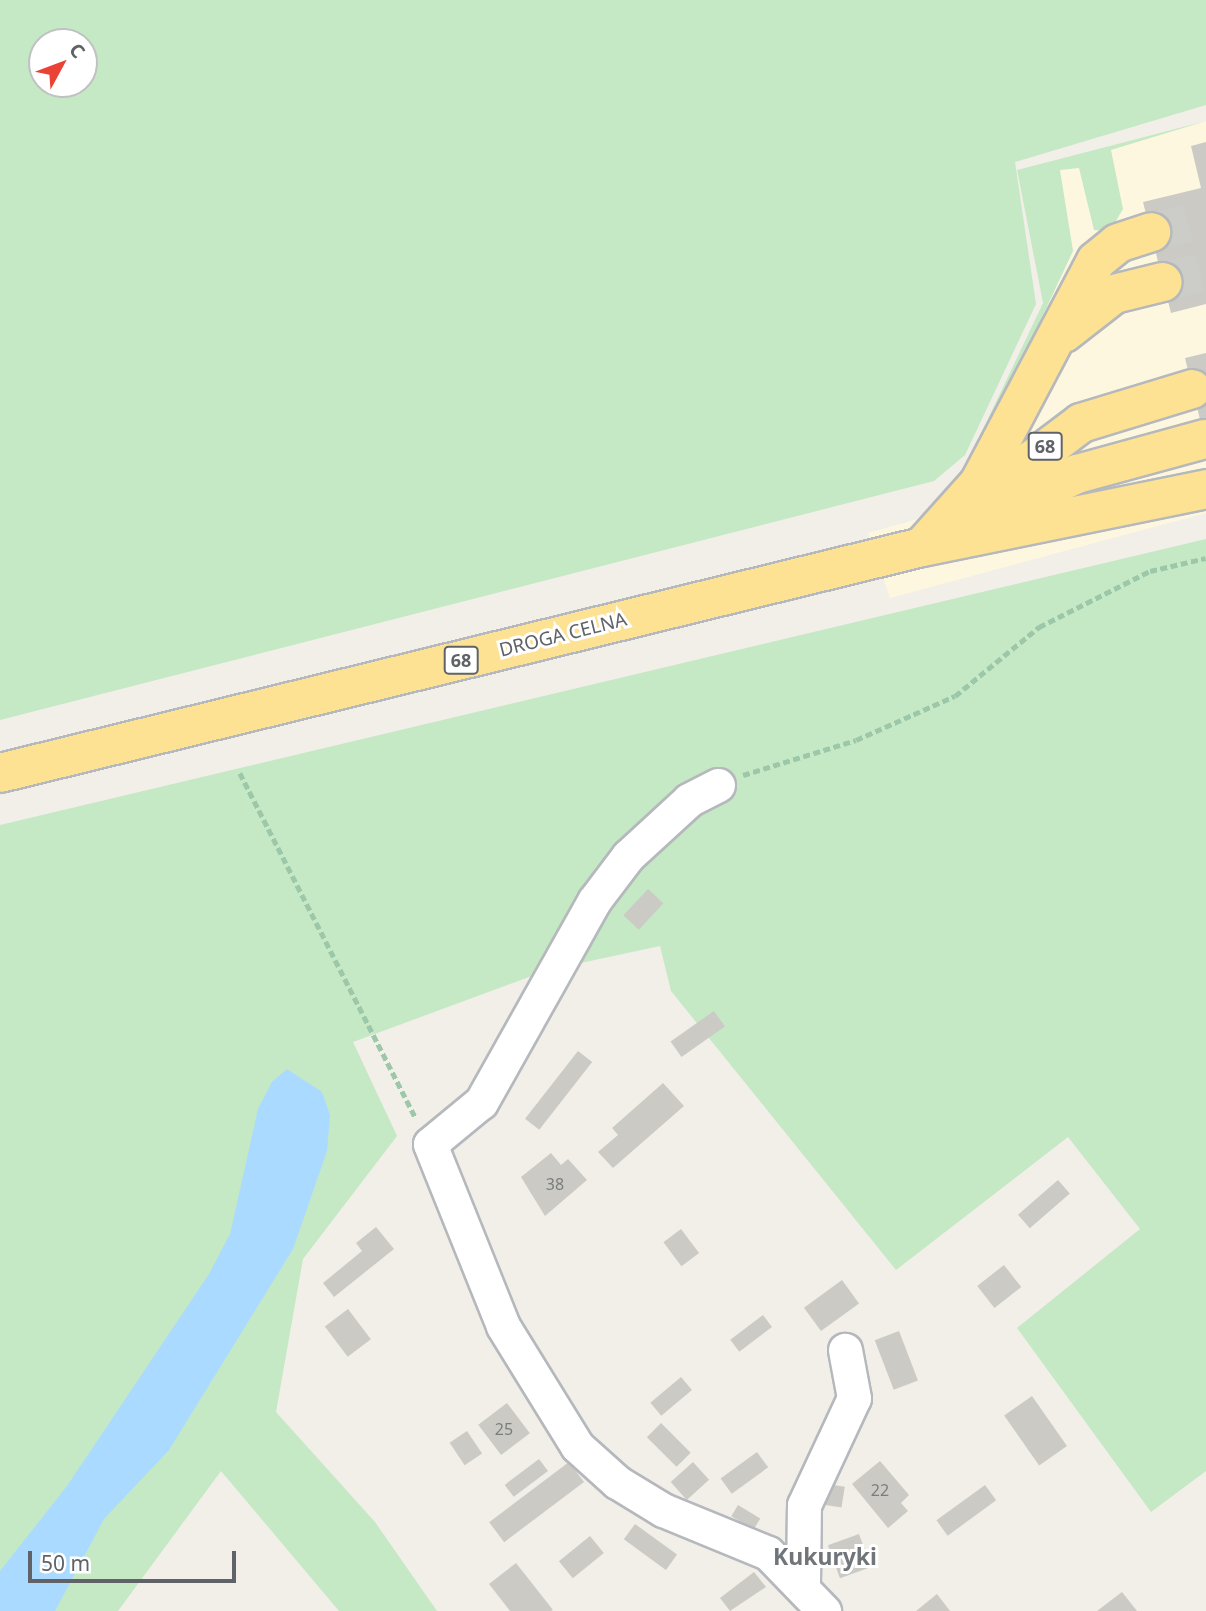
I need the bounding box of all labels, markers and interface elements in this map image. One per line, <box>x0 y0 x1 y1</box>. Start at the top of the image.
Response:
north arrow <box>28 28 98 98</box>
text: С <box>63 37 91 64</box>
road number: 68 <box>1028 432 1062 461</box>
street label: DROGA CELNA <box>497 608 629 662</box>
road number: 68 <box>444 646 478 674</box>
house number: 38 <box>546 1174 564 1194</box>
house number: 25 <box>495 1419 513 1439</box>
house number: 22 <box>871 1480 889 1500</box>
scale bar <box>32 1538 240 1582</box>
district label: Kukuryki <box>773 1542 877 1570</box>
text: 50 m <box>41 1549 90 1577</box>

